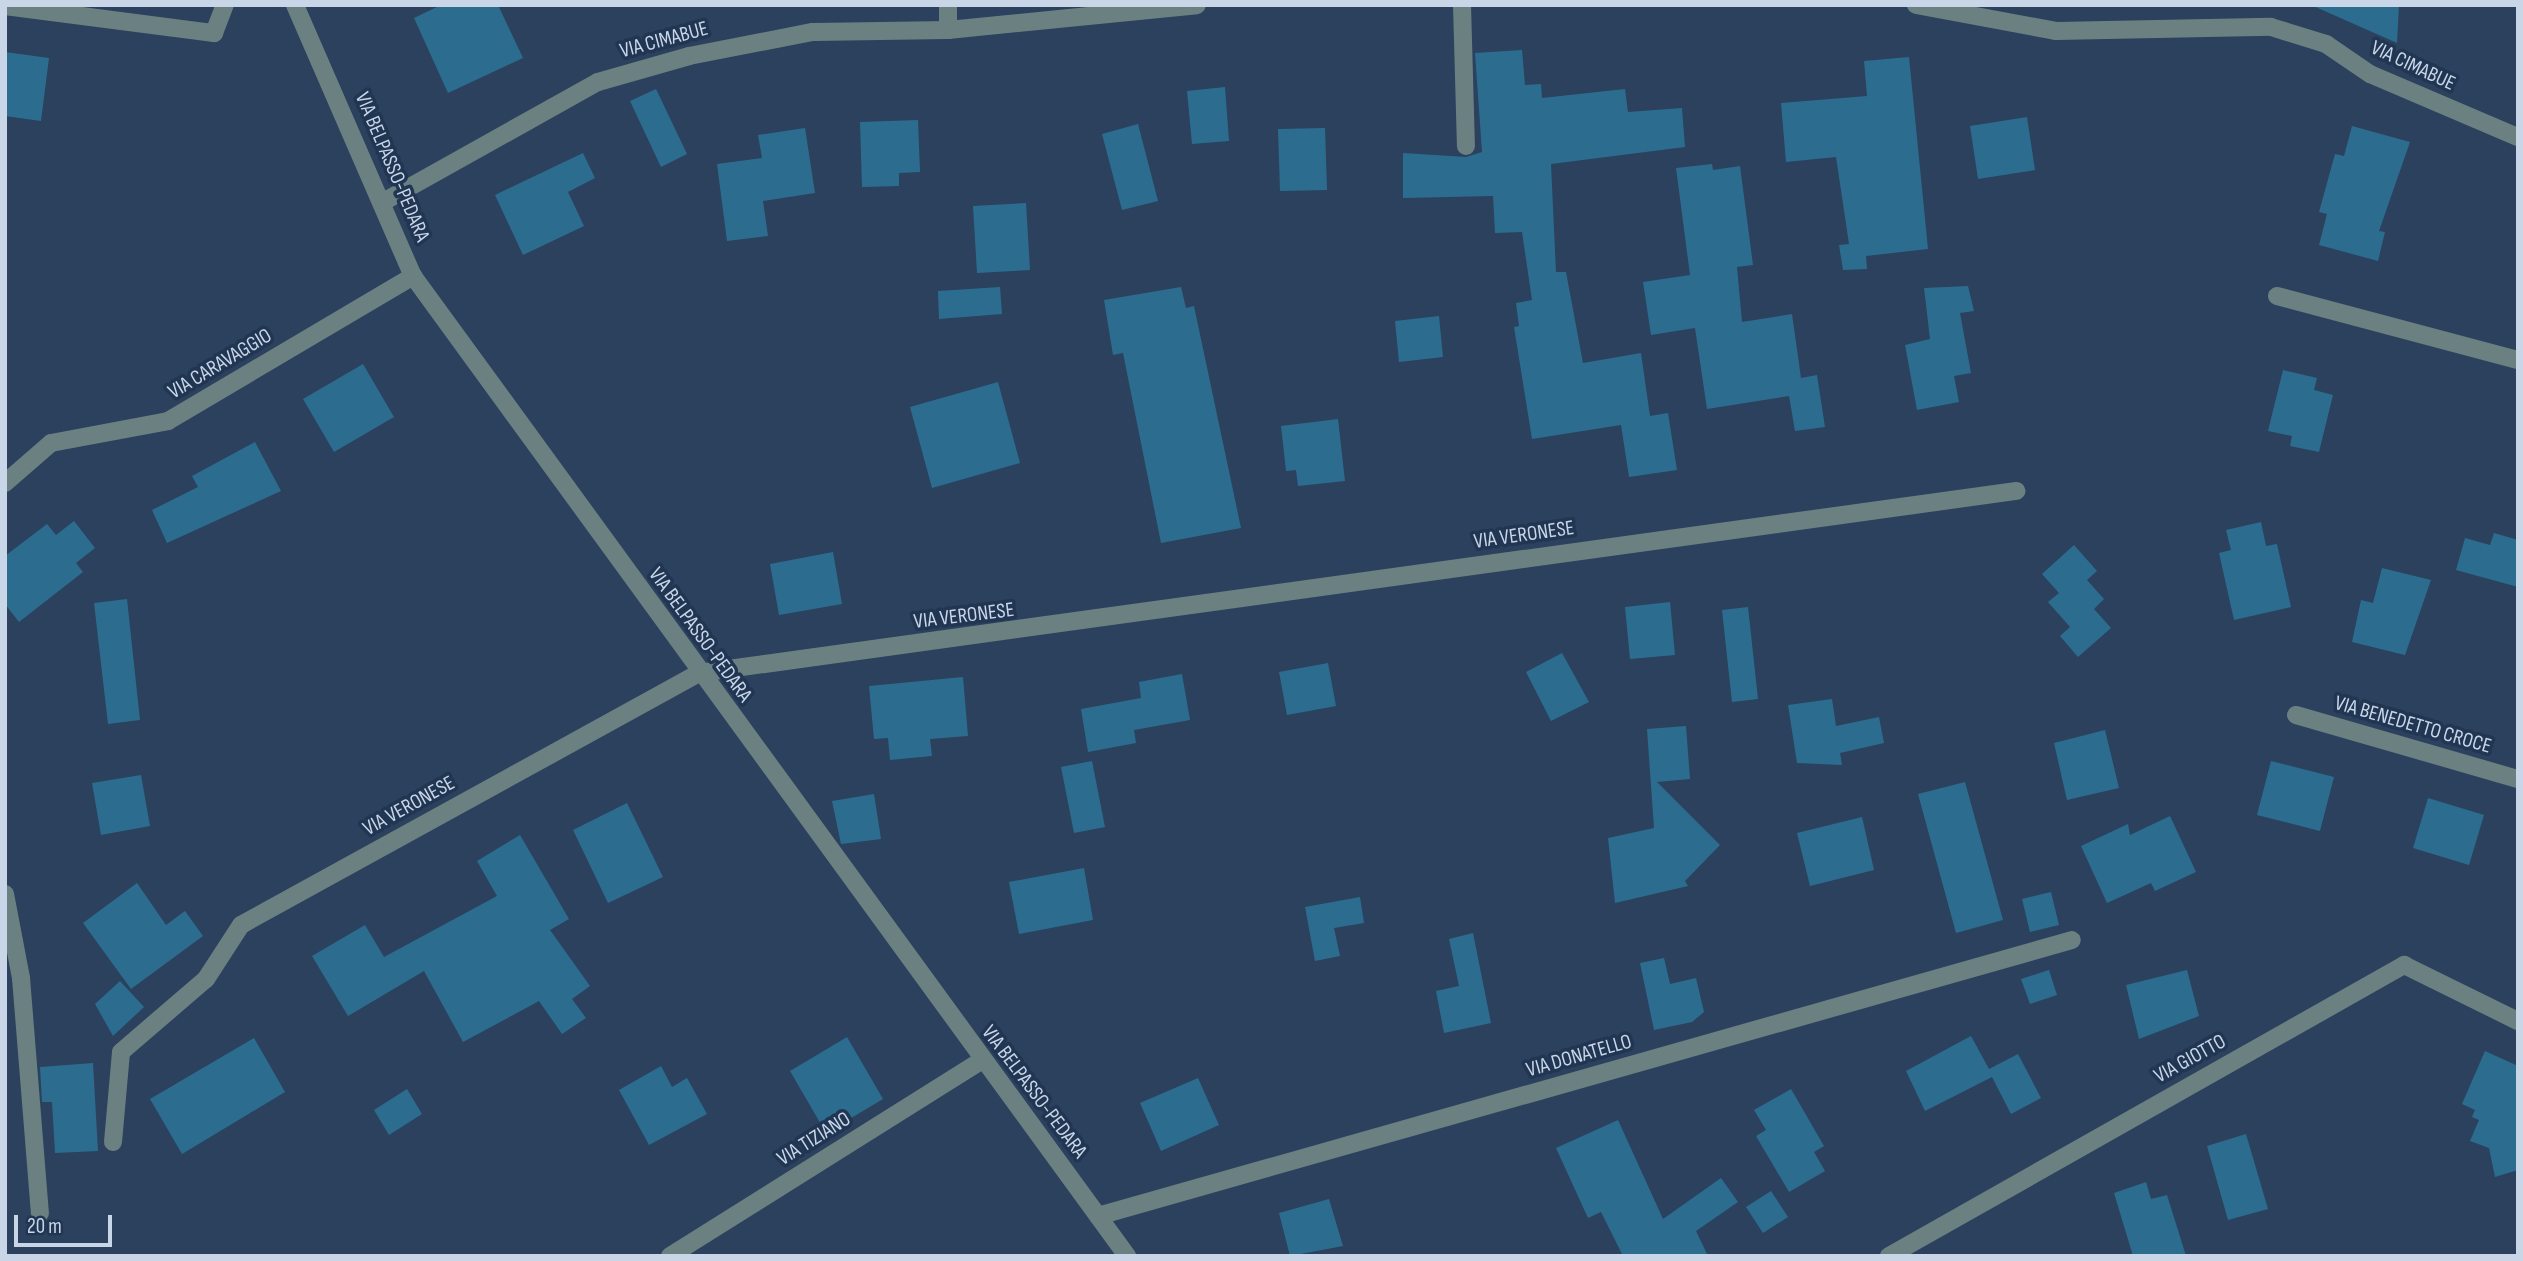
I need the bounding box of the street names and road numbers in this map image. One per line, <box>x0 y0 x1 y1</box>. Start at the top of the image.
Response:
street label: VIA CIMABUE <box>617 16 711 64</box>
street label: VIA CIMABUE <box>2367 36 2459 96</box>
street label: VIA BELPASSO-PEDARA <box>349 88 435 246</box>
street label: VIA CARAVAGGIO <box>164 323 276 405</box>
street label: VIA VERONESE <box>1472 515 1576 555</box>
street label: VIA BELPASSO-PEDARA <box>643 563 757 707</box>
street label: VIA VERONESE <box>912 597 1016 635</box>
street label: VIA BENEDETTO CROCE <box>2332 691 2494 759</box>
street label: VIA VERONESE <box>359 770 459 842</box>
street label: VIA BELPASSO-PEDARA <box>976 1021 1092 1163</box>
street label: VIA DONATELLO <box>1523 1029 1635 1083</box>
street label: VIA GIOTTO <box>2150 1029 2230 1089</box>
street label: VIA TIZIANO <box>773 1107 855 1171</box>

